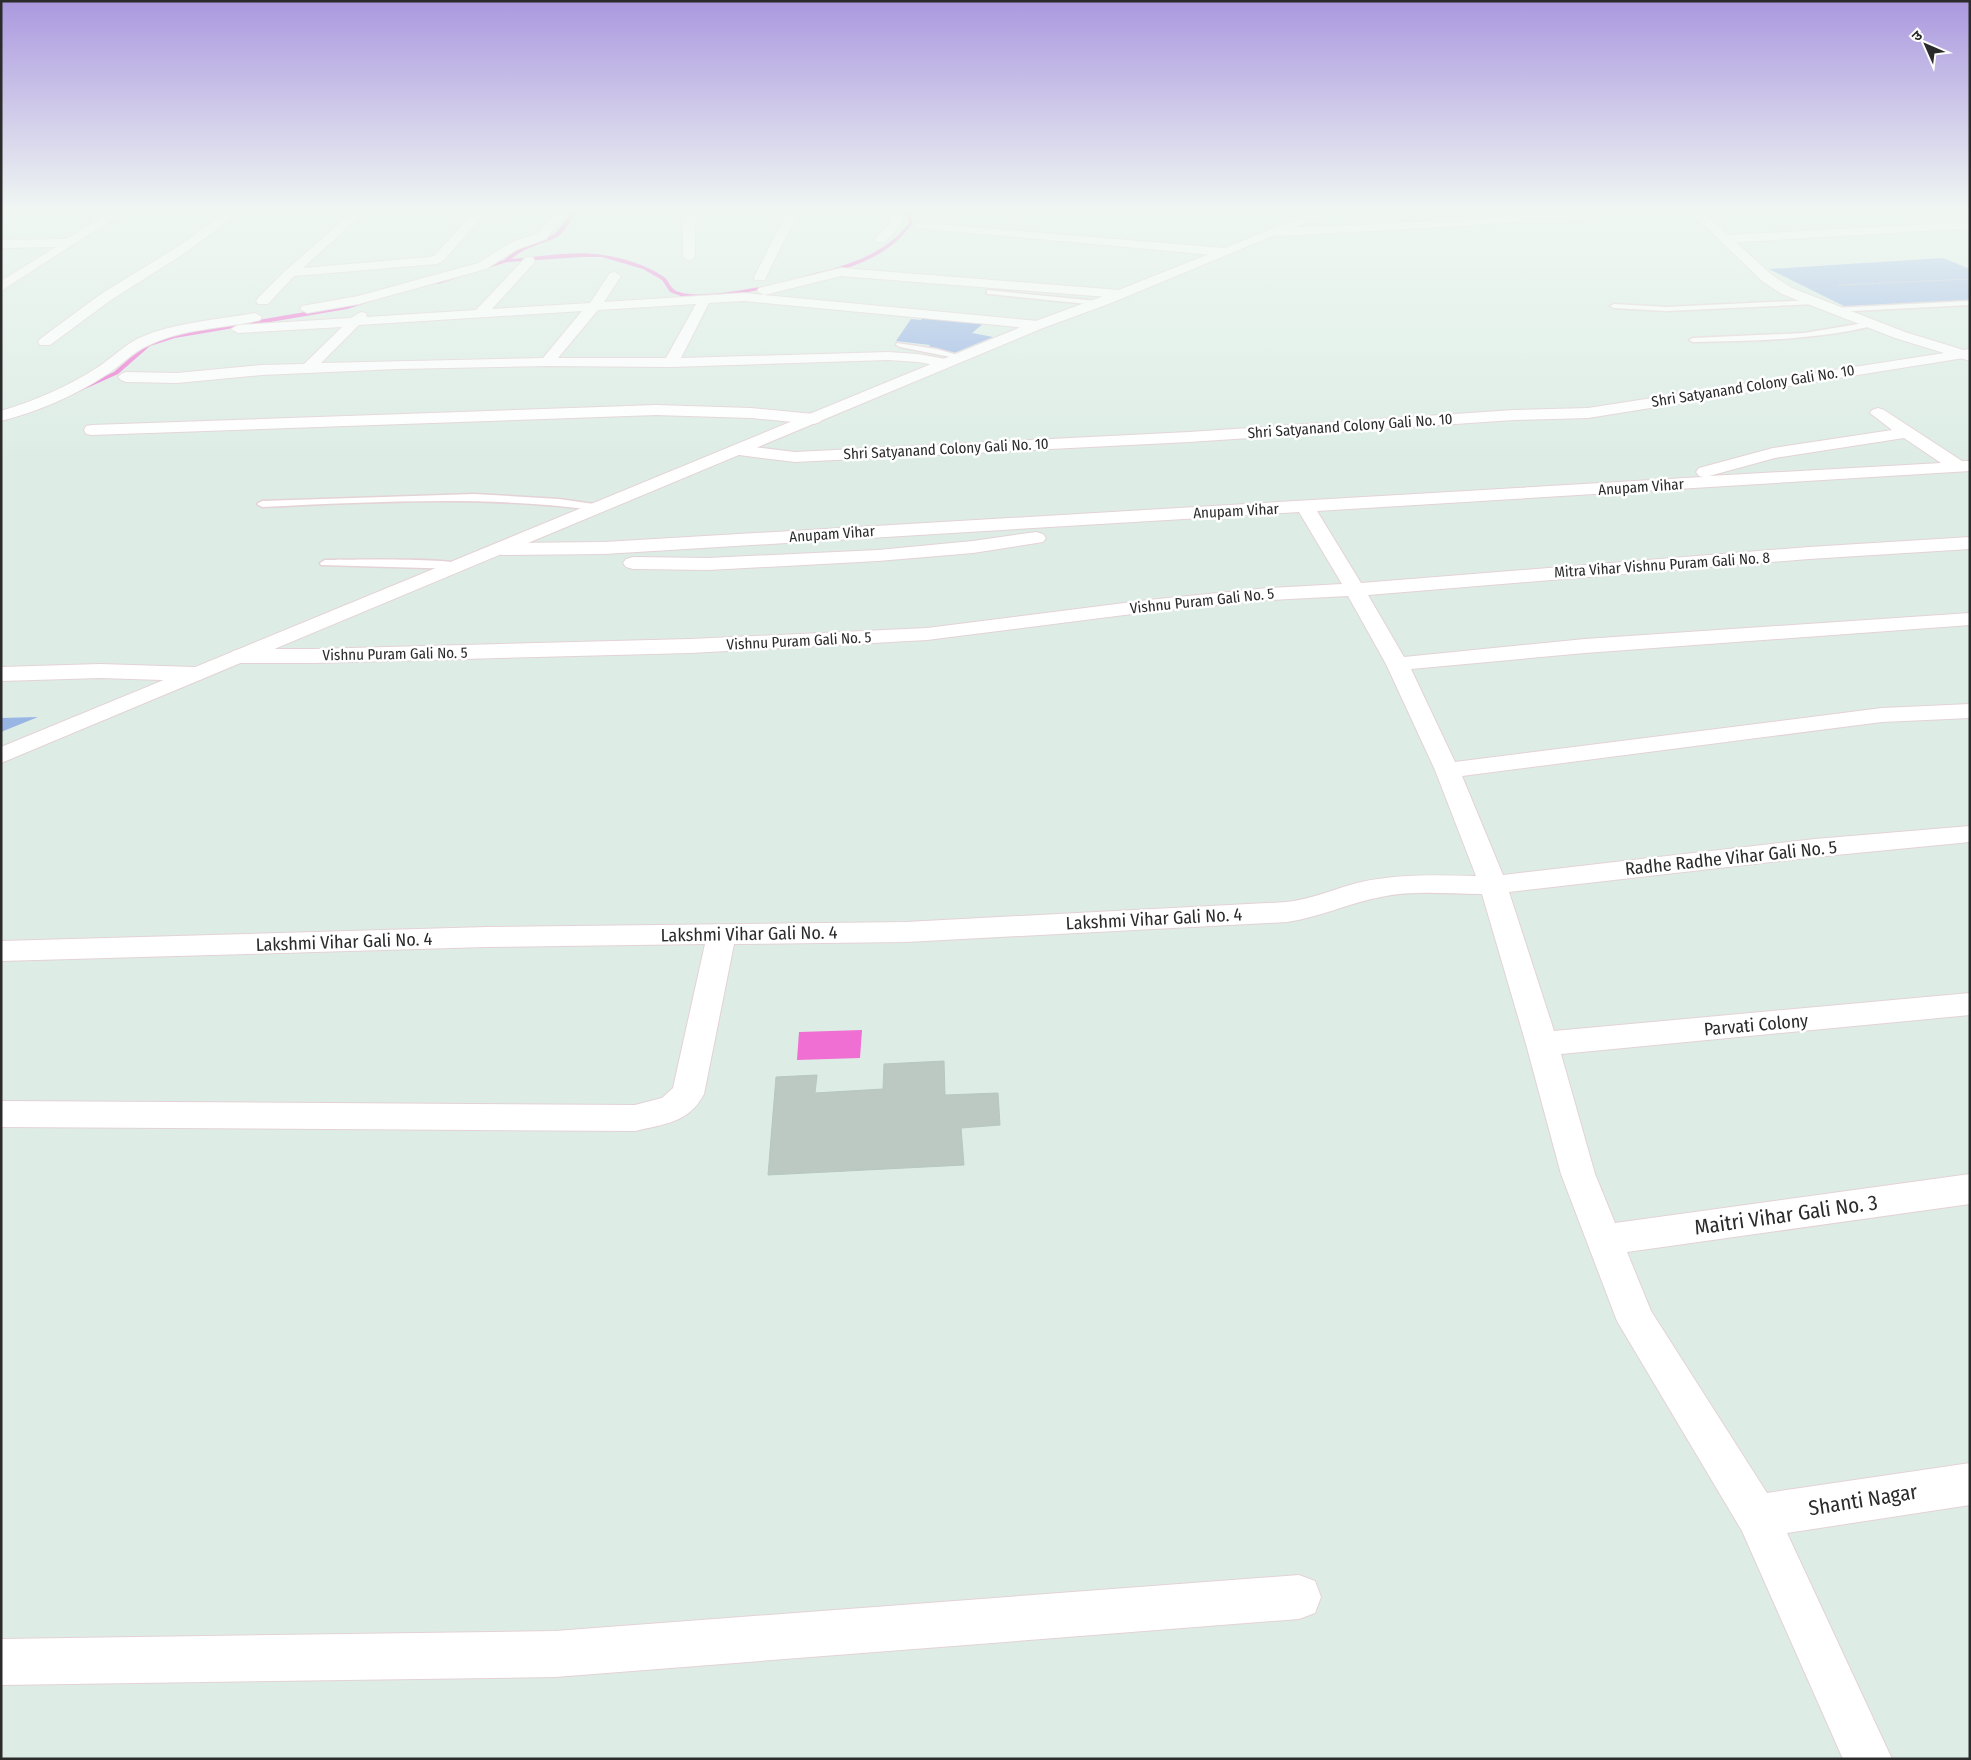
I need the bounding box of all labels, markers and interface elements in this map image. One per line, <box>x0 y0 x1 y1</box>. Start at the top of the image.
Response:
north arrow <box>1901 20 1951 70</box>
text: उ <box>1908 27 1927 45</box>
street label: Shri Satyanand Colony Gali No. 10 <box>1650 361 1856 411</box>
street label: Shri Satyanand Colony Gali No. 10 <box>1247 410 1453 442</box>
street label: Shri Satyanand Colony Gali No. 10 <box>843 435 1049 463</box>
street label: Anupam Vihar <box>1598 475 1685 499</box>
street label: Anupam Vihar <box>1193 500 1280 522</box>
street label: Anupam Vihar <box>789 522 876 546</box>
street label: Mitra Vihar Vishnu Puram Gali No. 8 <box>1554 548 1770 582</box>
street label: Vishnu Puram Gali No. 5 <box>1129 584 1275 618</box>
street label: Vishnu Puram Gali No. 5 <box>726 628 872 654</box>
street label: Vishnu Puram Gali No. 5 <box>322 644 468 664</box>
street label: Radhe Radhe Vihar Gali No. 5 <box>1624 836 1838 880</box>
street label: Lakshmi Vihar Gali No. 4 <box>1065 903 1243 935</box>
street label: Lakshmi Vihar Gali No. 4 <box>660 921 838 947</box>
street label: Lakshmi Vihar Gali No. 4 <box>255 928 433 956</box>
street label: Parvati Colony <box>1703 1009 1809 1041</box>
street label: Maitri Vihar Gali No. 3 <box>1693 1189 1879 1241</box>
street label: Shanti Nagar <box>1807 1478 1920 1521</box>

